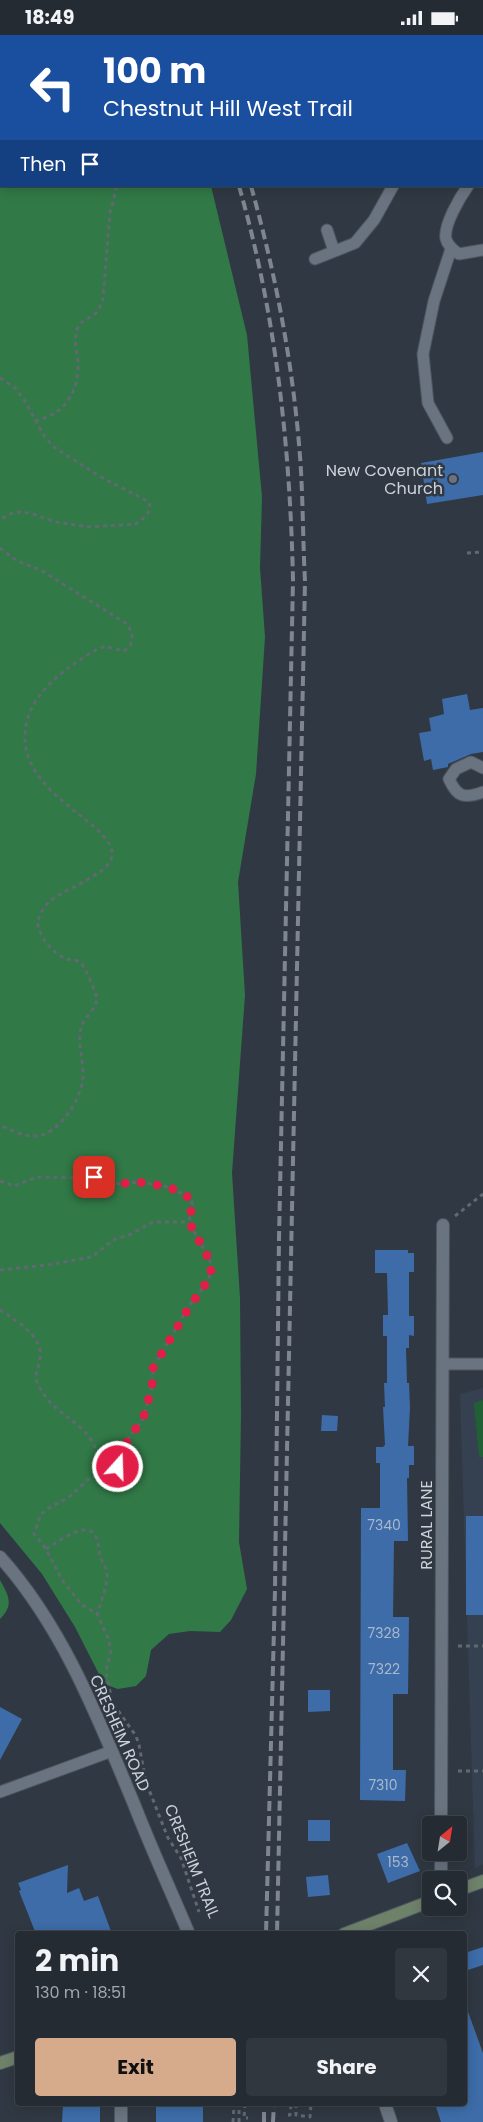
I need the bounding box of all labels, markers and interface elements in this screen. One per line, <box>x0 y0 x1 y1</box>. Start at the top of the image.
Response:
text: 18:49 <box>25 4 74 31</box>
text: 100 m <box>103 46 206 95</box>
icon: left <box>20 55 85 120</box>
text: Chestnut Hill West Trail <box>103 93 353 124</box>
icon: arrive <box>76 150 104 178</box>
text: Then <box>20 151 66 178</box>
place label: New Covenant Church <box>326 459 443 500</box>
marker: New Covenant Church <box>447 473 459 485</box>
pin <box>73 1156 115 1198</box>
icon: arrive <box>80 1163 108 1191</box>
position arrow <box>91 1440 143 1492</box>
street label: RURAL LANE <box>415 1480 438 1570</box>
house number: 7340 <box>367 1515 401 1535</box>
house number: 7328 <box>368 1623 401 1643</box>
house number: 7322 <box>368 1659 400 1679</box>
street label: CRESHEIM ROAD <box>84 1671 156 1795</box>
house number: 7310 <box>368 1775 398 1795</box>
street label: CRESHEIM TRAIL <box>159 1801 225 1921</box>
north arrow <box>422 1816 468 1861</box>
map controls <box>422 1816 467 1916</box>
house number: 153 <box>387 1852 409 1872</box>
button: search <box>422 1871 467 1916</box>
text: 2 min <box>35 1939 119 1982</box>
button: close <box>395 1948 447 2000</box>
text: 130 m · 18:51 <box>35 1981 126 2004</box>
button: Exit <box>35 2038 236 2096</box>
button: Share <box>246 2038 447 2096</box>

